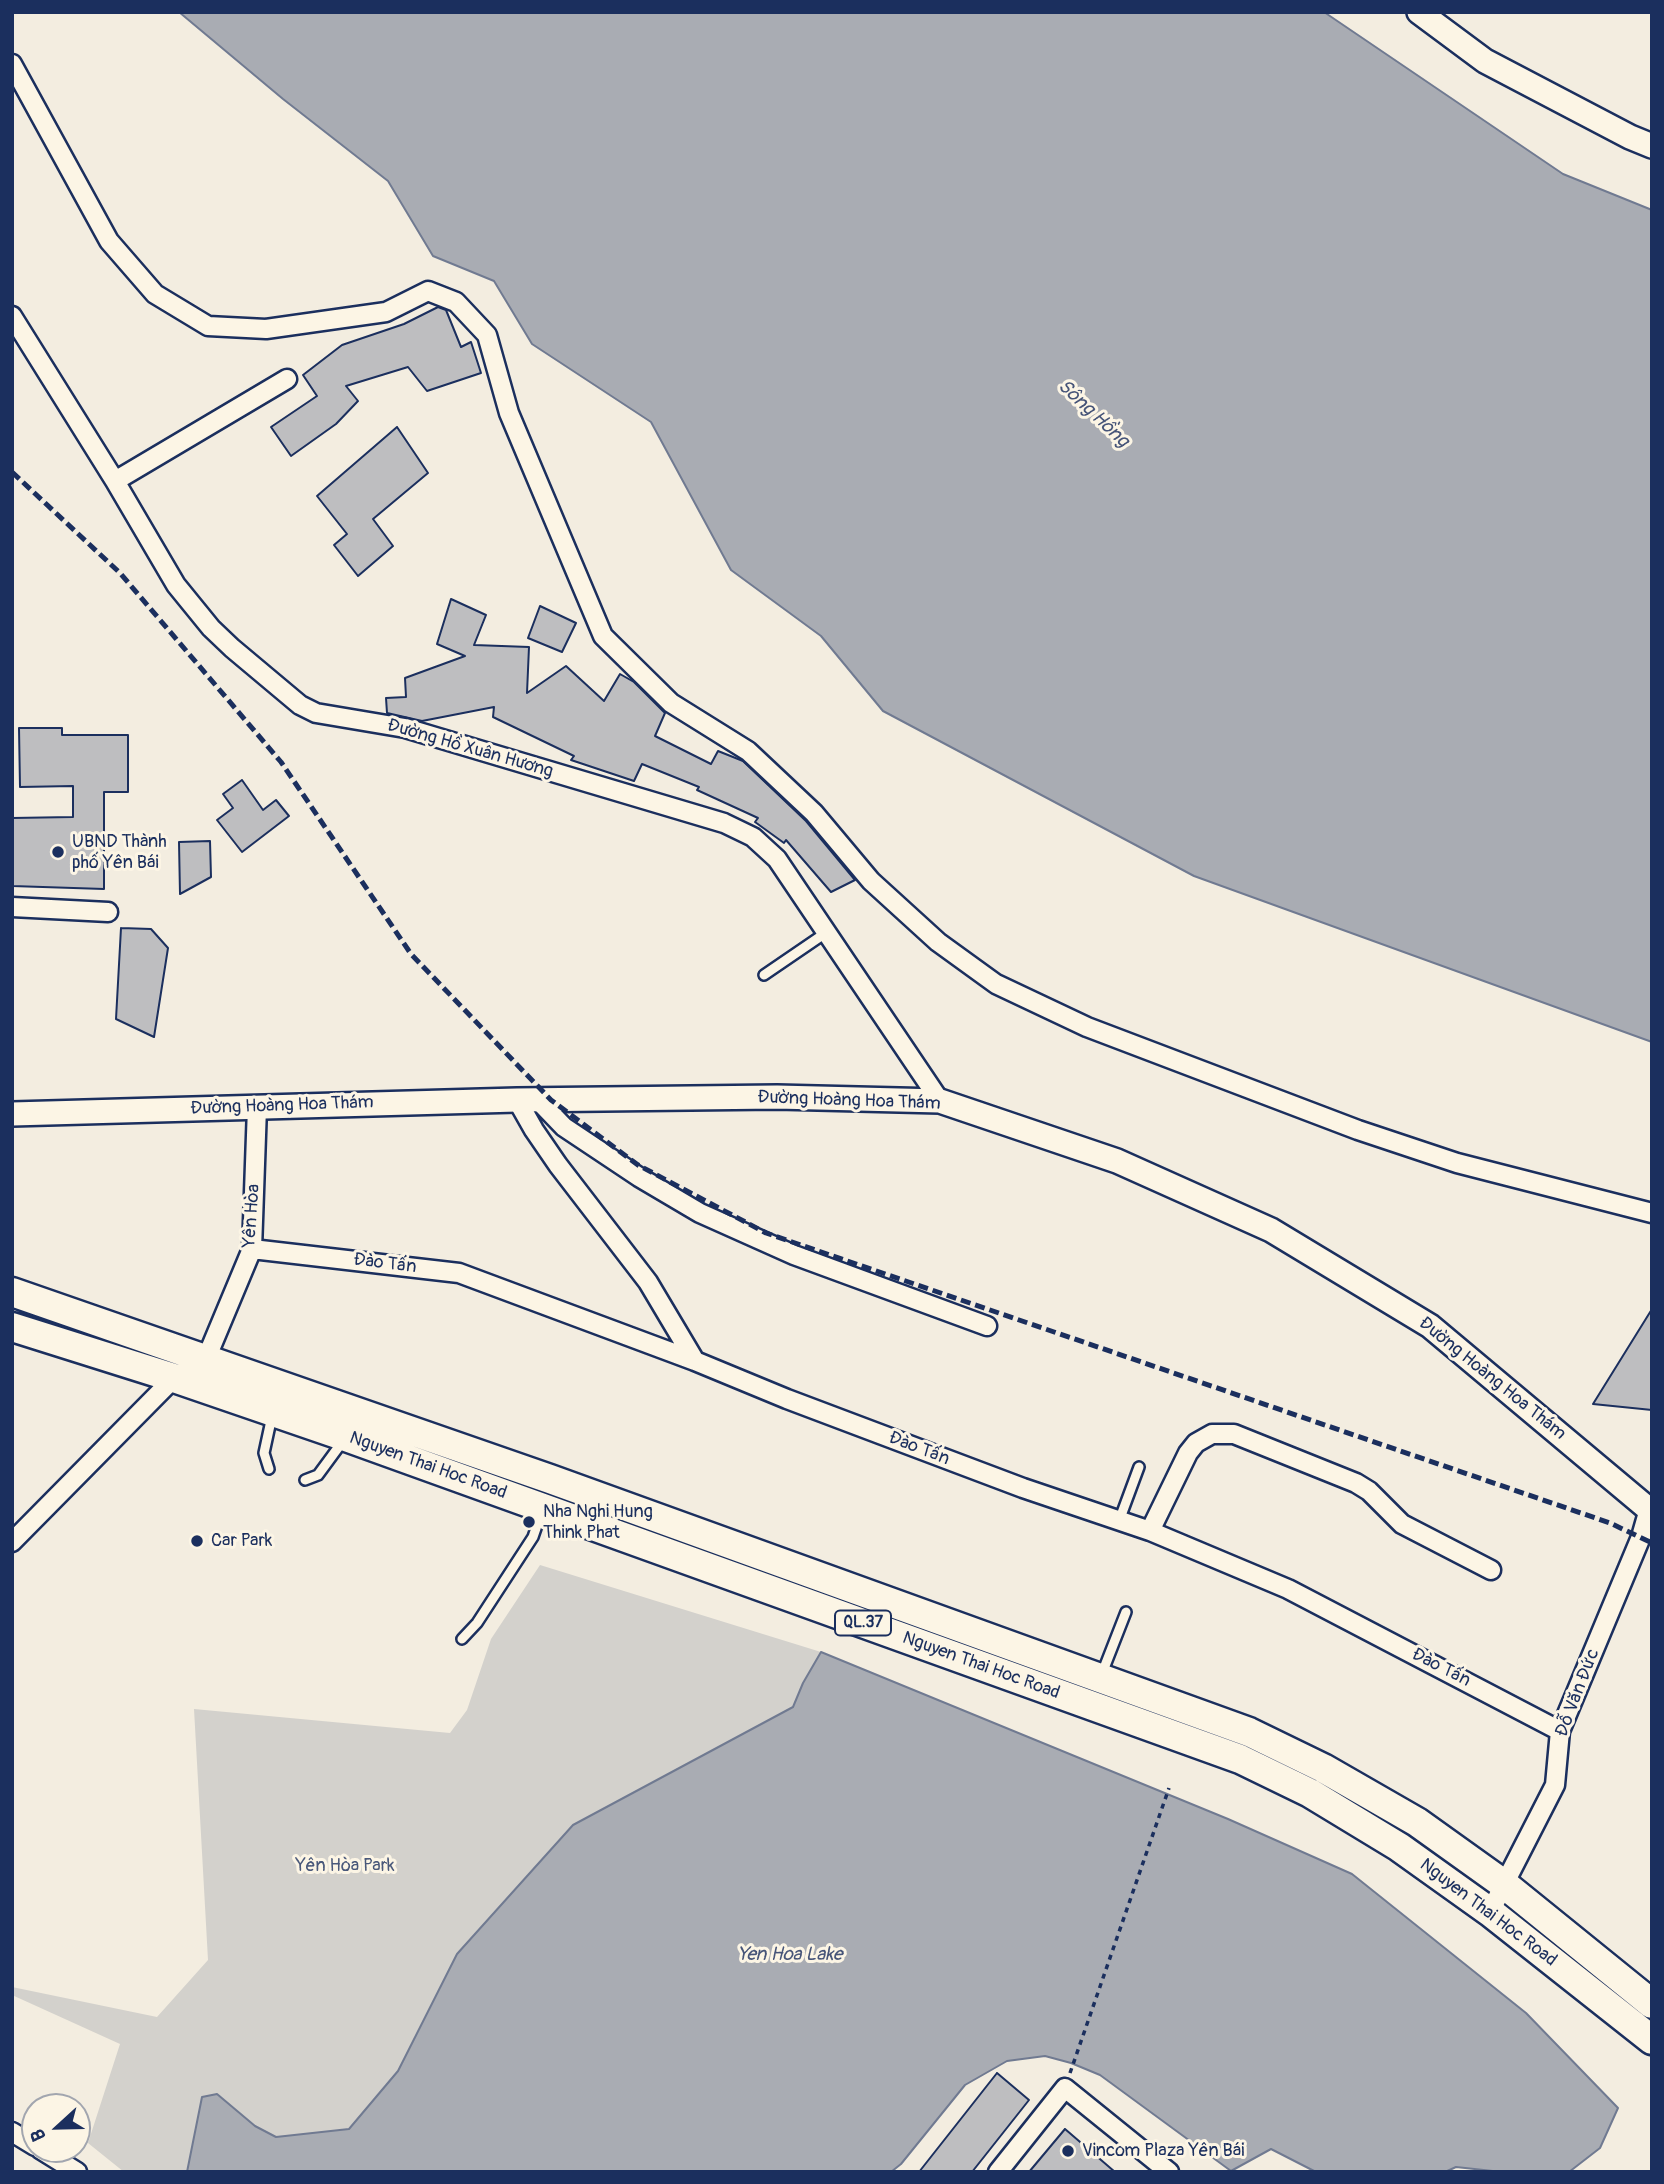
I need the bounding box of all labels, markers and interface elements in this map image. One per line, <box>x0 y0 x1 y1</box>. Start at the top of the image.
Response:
water label: Sông Hồng <box>1053 375 1133 453</box>
street label: Đường Hồ Xuân Hương <box>385 715 555 783</box>
place label: UBND Thành phố Yên Bái <box>72 831 167 874</box>
marker: UBND Thành phố Yên Bái <box>50 844 66 860</box>
street label: Đường Hoàng Hoa Thám <box>757 1087 941 1115</box>
street label: Đường Hoàng Hoa Thám <box>190 1092 374 1120</box>
street label: Yên Hòa <box>239 1183 265 1249</box>
street label: Đào Tấn <box>352 1249 418 1279</box>
street label: Đường Hoàng Hoa Thám <box>1414 1313 1570 1445</box>
street label: Nguyen Thai Hoc Road <box>346 1428 510 1504</box>
street label: Đào Tấn <box>886 1428 952 1470</box>
place label: Nha Nghi Hung Think Phat <box>543 1501 653 1544</box>
marker: Nha Nghi Hung Think Phat <box>521 1514 537 1530</box>
place label: Car Park <box>211 1530 272 1552</box>
marker: Car Park <box>189 1533 205 1549</box>
road number: QL.37 <box>835 1610 891 1636</box>
street label: Nguyen Thai Hoc Road <box>899 1628 1063 1704</box>
street label: Đào Tấn <box>1408 1644 1474 1692</box>
street label: Đỗ Văn Đức <box>1551 1646 1605 1740</box>
park label: Yên Hòa Park <box>295 1855 395 1877</box>
street label: Nguyen Thai Hoc Road <box>1415 1855 1561 1971</box>
water label: Yen Hoa Lake <box>738 1944 842 1966</box>
north arrow <box>21 2093 91 2163</box>
text: B <box>25 2126 52 2145</box>
place label: Vincom Plaza Yên Bái <box>1082 2140 1244 2162</box>
marker: Vincom Plaza Yên Bái <box>1060 2143 1076 2159</box>

